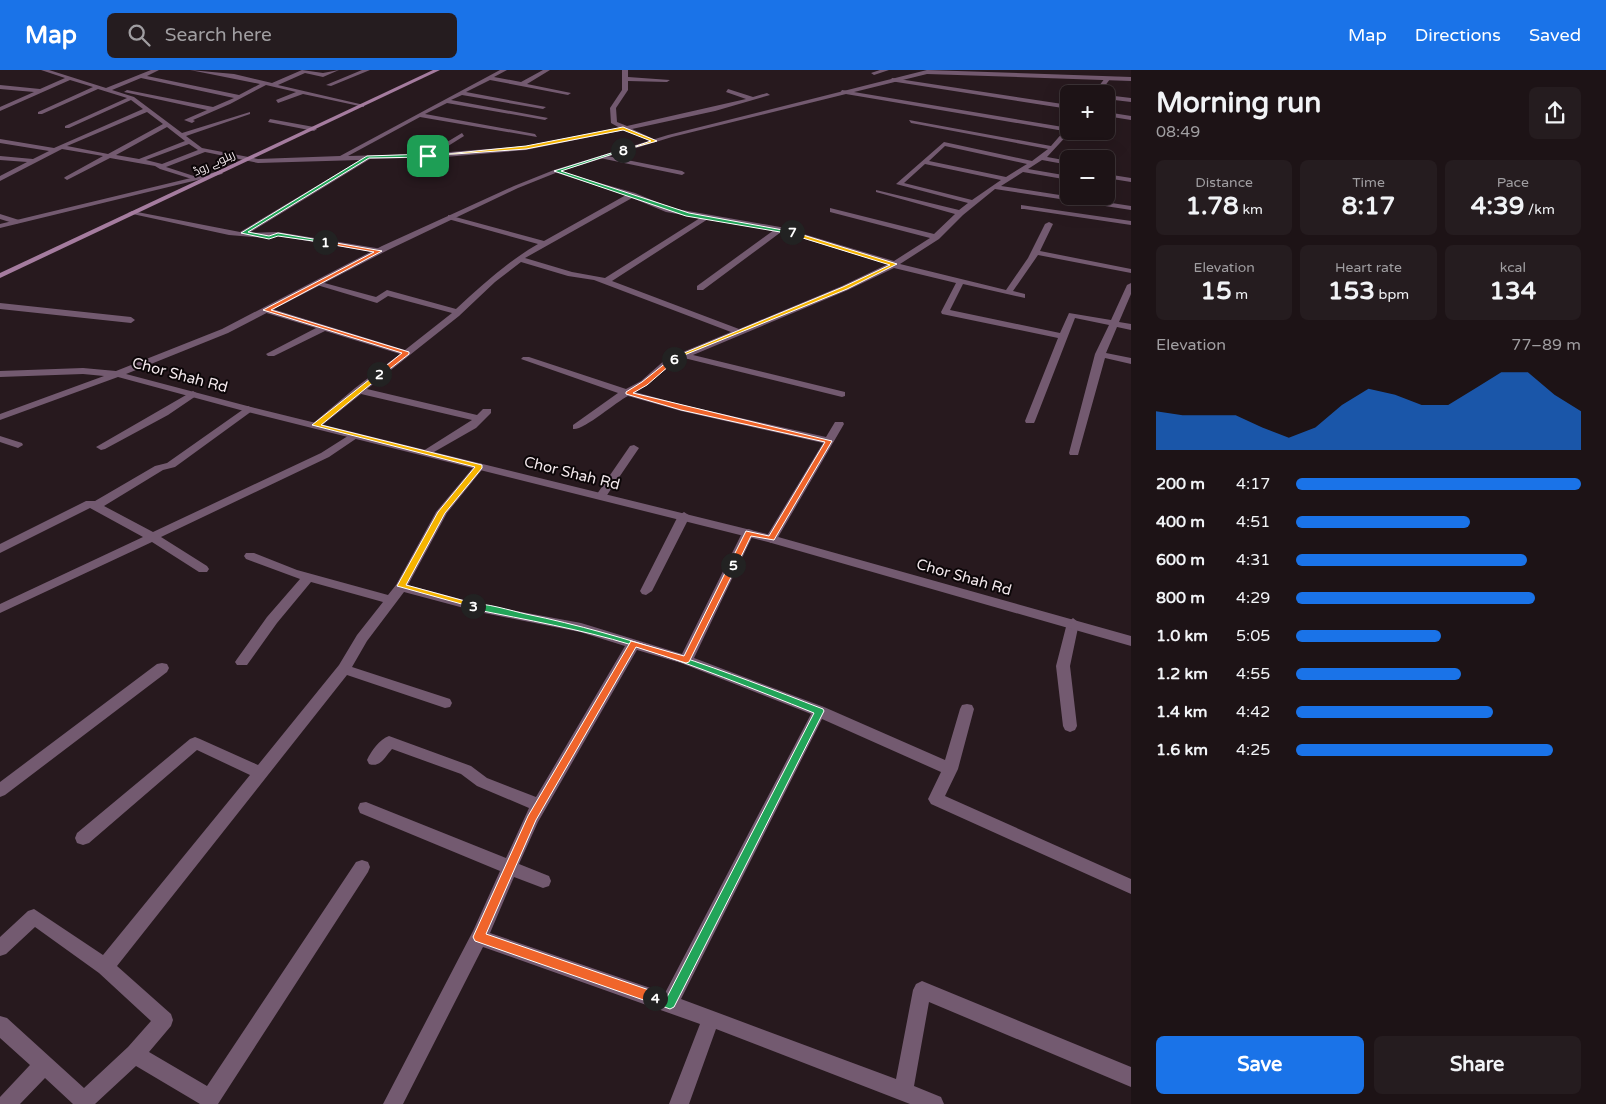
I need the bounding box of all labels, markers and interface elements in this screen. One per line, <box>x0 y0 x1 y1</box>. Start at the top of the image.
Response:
search box <box>107 13 457 58</box>
text: Map <box>25 21 77 50</box>
icon: search <box>125 21 153 49</box>
text: Search here <box>165 24 272 46</box>
text: Map <box>1348 24 1387 46</box>
text: Directions <box>1415 24 1501 46</box>
text: Saved <box>1529 24 1581 46</box>
map controls <box>1060 85 1115 205</box>
button: + <box>1060 85 1115 140</box>
text: Morning run <box>1156 86 1321 120</box>
button: share <box>1529 87 1581 139</box>
text: 08:49 <box>1156 122 1200 142</box>
pin <box>407 135 449 177</box>
pin: 8 <box>610 138 636 162</box>
icon: arrive <box>414 142 442 170</box>
text: 8 <box>619 142 628 159</box>
street label: ریلوے روڈ <box>191 147 237 179</box>
button: − <box>1060 150 1115 205</box>
text: Distance <box>1195 174 1253 191</box>
text: Time <box>1352 174 1385 191</box>
text: Pace <box>1497 174 1529 191</box>
text: 1.78 <box>1185 191 1239 221</box>
text: 8:17 <box>1342 191 1395 221</box>
text: 4:39 <box>1471 191 1524 221</box>
text: km <box>1239 201 1263 218</box>
text: /km <box>1524 201 1555 218</box>
pin: 7 <box>780 220 804 244</box>
text: 7 <box>788 224 797 241</box>
pin: 1 <box>312 230 338 254</box>
text: 1 <box>321 234 330 251</box>
text: Elevation <box>1194 259 1255 276</box>
text: Heart rate <box>1335 259 1402 276</box>
text: kcal <box>1500 259 1526 276</box>
text: 15 <box>1200 276 1232 306</box>
text: 153 <box>1328 276 1375 306</box>
text: 134 <box>1489 276 1536 306</box>
text: m <box>1232 286 1248 303</box>
text: bpm <box>1375 286 1409 303</box>
text: Elevation <box>1156 335 1226 355</box>
text: 77–89 m <box>1511 335 1581 355</box>
pin: 6 <box>662 346 686 372</box>
text: 6 <box>670 351 679 368</box>
street label: Chor Shah Rd <box>130 354 230 396</box>
pin: 2 <box>366 362 392 386</box>
text: 2 <box>375 366 384 383</box>
street label: Chor Shah Rd <box>522 452 622 494</box>
text: 200 m <box>1156 474 1205 494</box>
text: 4:17 <box>1236 474 1270 494</box>
text: 400 m <box>1156 512 1205 532</box>
text: 4:51 <box>1236 512 1270 532</box>
text: 600 m <box>1156 550 1205 570</box>
text: 4:31 <box>1236 550 1270 570</box>
pin: 5 <box>720 552 746 578</box>
street label: Chor Shah Rd <box>914 555 1014 599</box>
text: 5 <box>729 557 738 574</box>
text: 800 m <box>1156 588 1205 608</box>
text: 4:29 <box>1236 588 1270 608</box>
pin: 3 <box>460 594 486 618</box>
text: 3 <box>469 598 478 615</box>
text: 1.0 km <box>1156 626 1208 646</box>
text: 5:05 <box>1236 626 1270 646</box>
text: 1.2 km <box>1156 664 1208 684</box>
text: 4:55 <box>1236 664 1270 684</box>
text: 1.4 km <box>1156 702 1208 722</box>
text: 4:42 <box>1236 702 1270 722</box>
text: 1.6 km <box>1156 740 1208 760</box>
text: 4:25 <box>1236 740 1270 760</box>
pin: 4 <box>642 986 668 1010</box>
text: 4 <box>651 990 660 1007</box>
button: Save <box>1156 1036 1364 1094</box>
button: Share <box>1374 1036 1581 1094</box>

